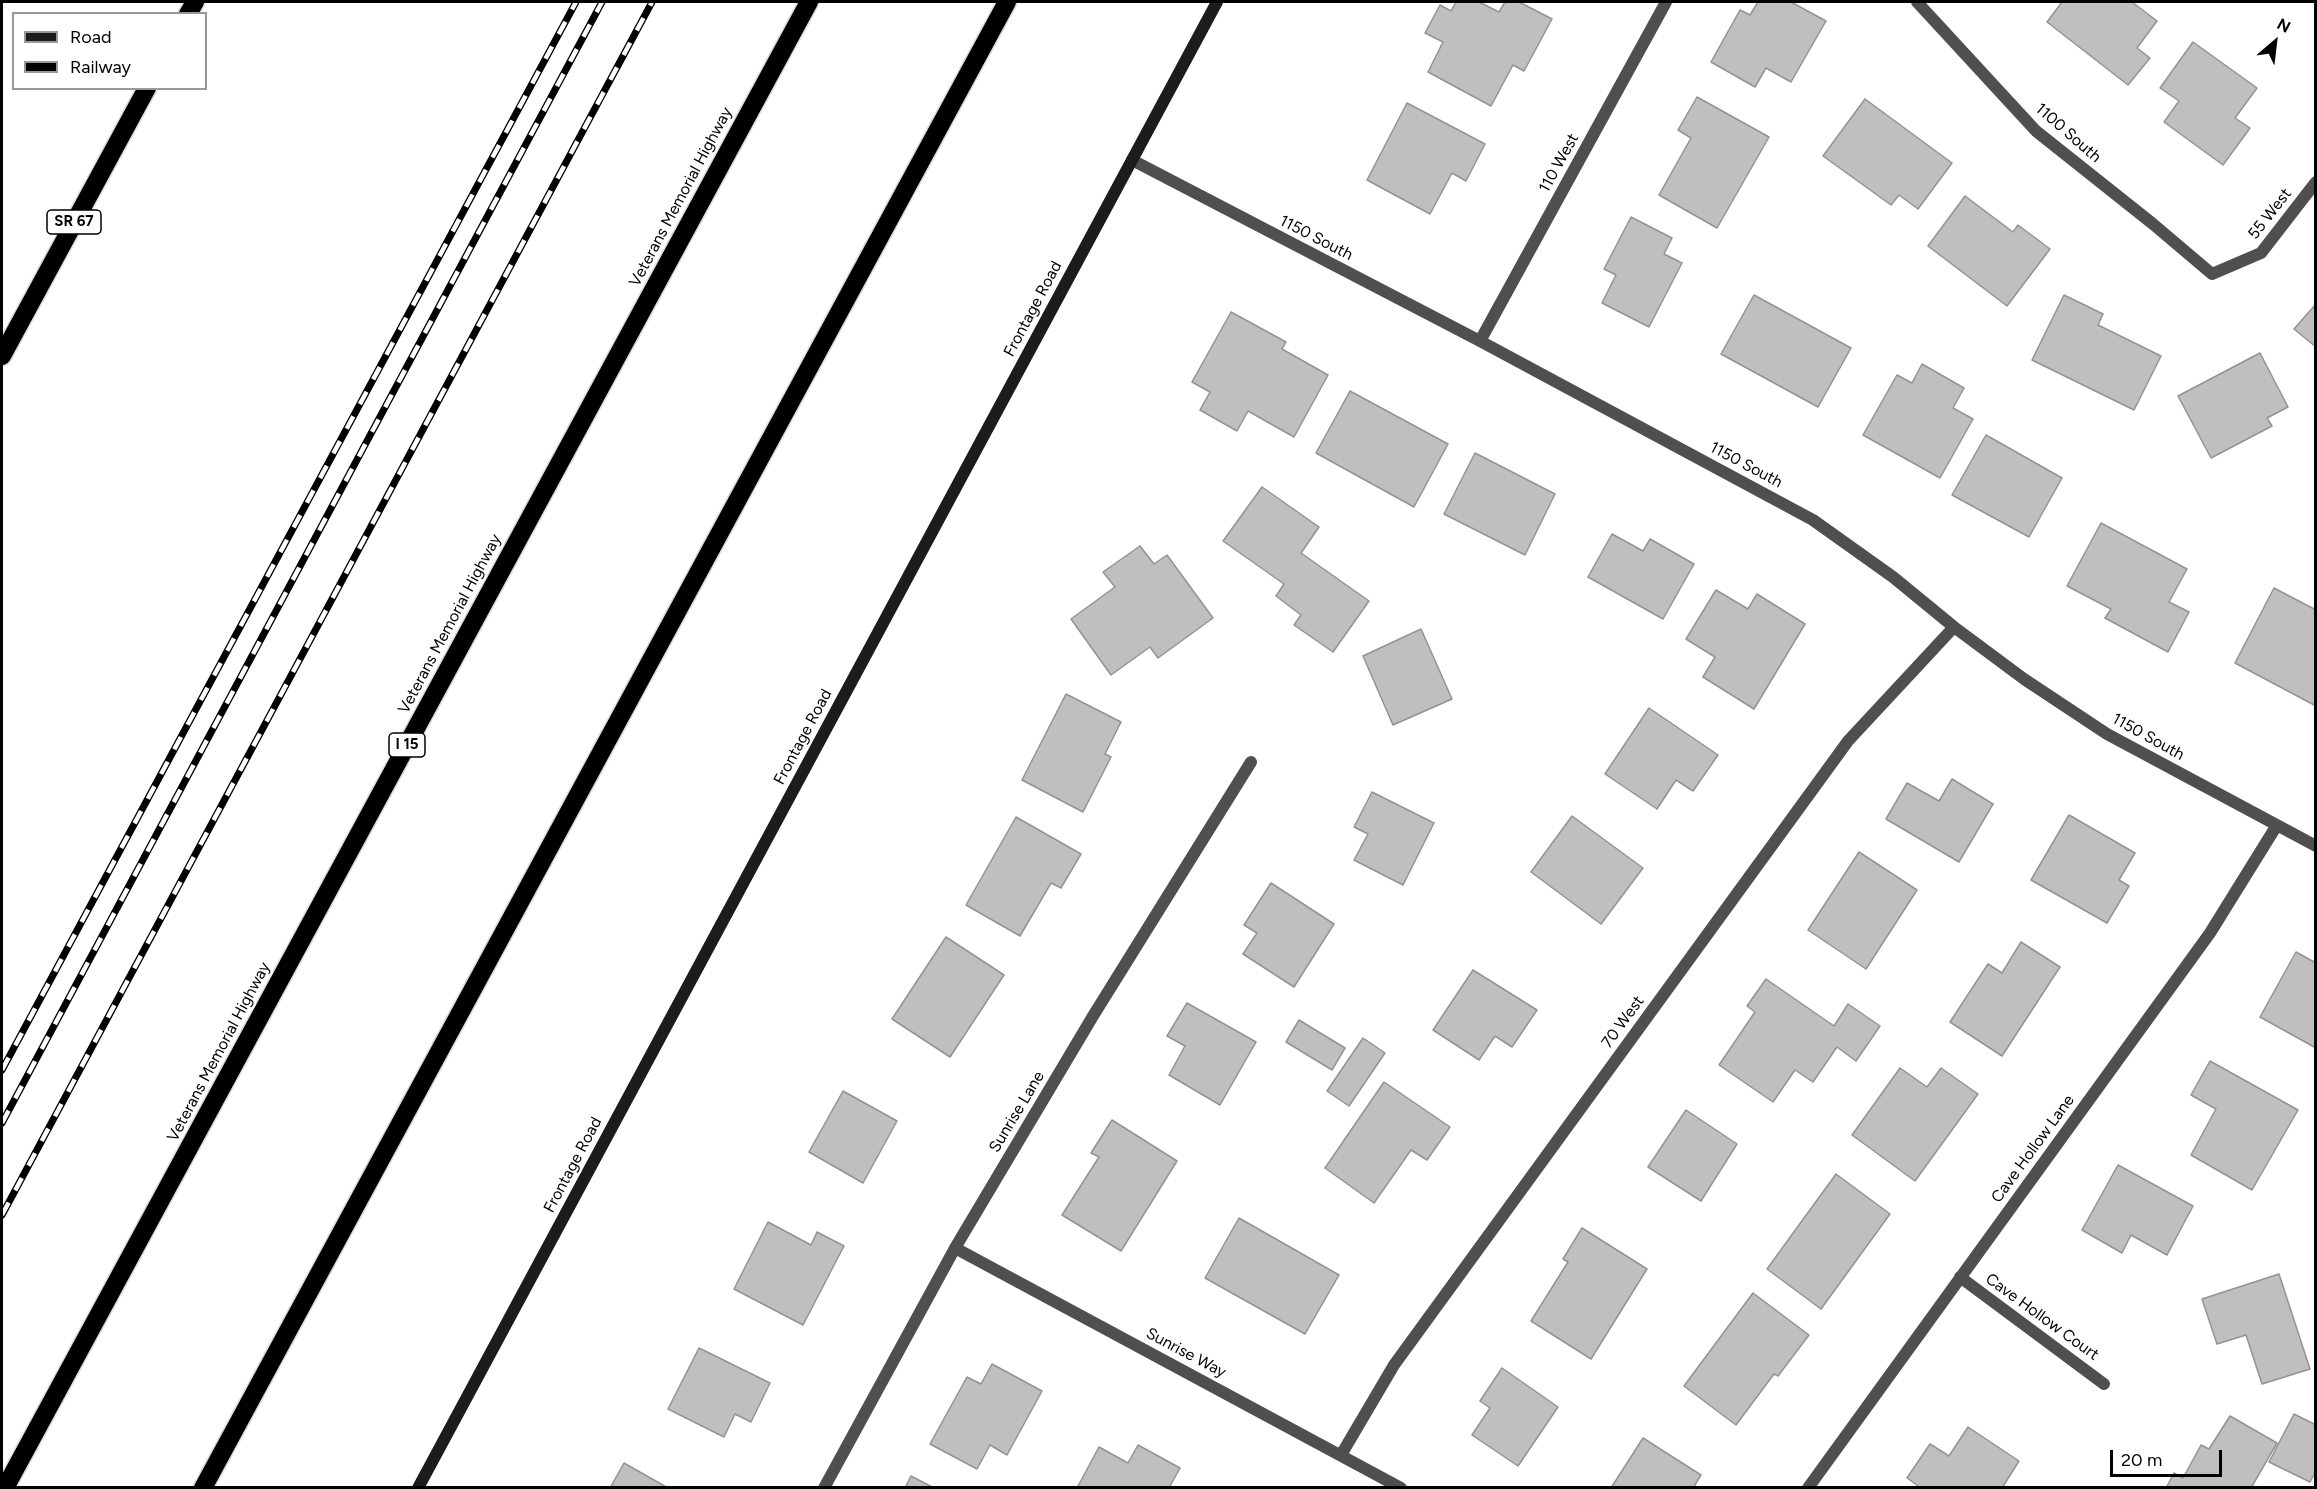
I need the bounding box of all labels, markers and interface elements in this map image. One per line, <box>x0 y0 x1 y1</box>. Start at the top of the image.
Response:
legend <box>12 12 207 90</box>
north arrow <box>2245 12 2305 72</box>
text: N <box>2274 14 2294 37</box>
text: Road <box>70 26 111 48</box>
text: Railway <box>70 56 131 78</box>
street label: 1100 South <box>2031 99 2105 167</box>
street label: Veterans Memorial Highway <box>625 104 737 290</box>
street label: 110 West <box>1535 130 1583 196</box>
street label: 55 West <box>2244 185 2296 243</box>
road number: SR 67 <box>47 210 101 234</box>
street label: 1150 South <box>1276 211 1356 265</box>
street label: Frontage Road <box>1000 258 1066 360</box>
street label: 1150 South <box>1706 438 1786 492</box>
street label: Veterans Memorial Highway <box>394 531 506 717</box>
street label: Frontage Road <box>770 686 836 788</box>
street label: 1150 South <box>2109 709 2187 765</box>
road number: I 15 <box>389 733 425 757</box>
street label: Veterans Memorial Highway <box>163 959 275 1145</box>
street label: 70 West <box>1598 992 1648 1052</box>
street label: Sunrise Lane <box>985 1068 1049 1156</box>
street label: Cave Hollow Lane <box>1987 1091 2079 1207</box>
street label: Frontage Road <box>540 1114 606 1216</box>
street label: Cave Hollow Court <box>1982 1269 2102 1365</box>
street label: Sunrise Way <box>1143 1324 1229 1382</box>
scale bar <box>2113 1438 2226 1476</box>
text: 20 m <box>2121 1449 2162 1471</box>

